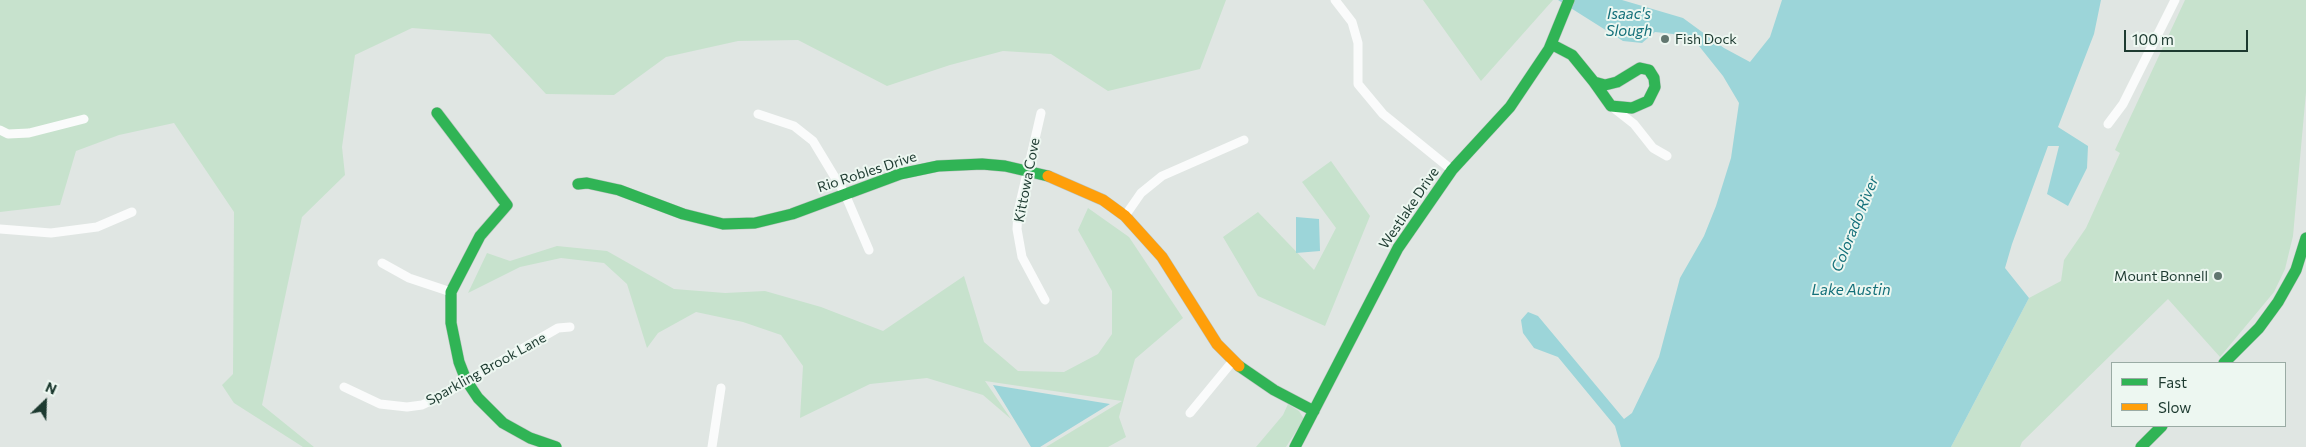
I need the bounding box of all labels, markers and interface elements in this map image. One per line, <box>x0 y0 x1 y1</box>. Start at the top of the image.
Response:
water label: Isaac's Slough <box>1606 5 1652 40</box>
scale bar <box>2126 20 2250 52</box>
text: 100 m <box>2132 30 2174 48</box>
place label: Fish Dock <box>1675 31 1737 47</box>
marker: Fish Dock <box>1659 33 1671 45</box>
street label: Kittowa Cove <box>1011 136 1043 224</box>
street label: Rio Robles Drive <box>815 148 919 196</box>
street label: Westlake Drive <box>1376 164 1442 252</box>
water label: Colorado River <box>1828 174 1882 274</box>
place label: Mount Bonnell <box>2114 268 2208 284</box>
marker: Mount Bonnell <box>2212 270 2224 282</box>
water label: Lake Austin <box>1812 281 1890 299</box>
street label: Sparkling Brook Lane <box>423 329 549 409</box>
legend <box>2111 362 2286 427</box>
text: Fast <box>2158 373 2187 391</box>
north arrow <box>20 377 70 427</box>
text: N <box>43 378 60 398</box>
text: Slow <box>2158 398 2191 416</box>

